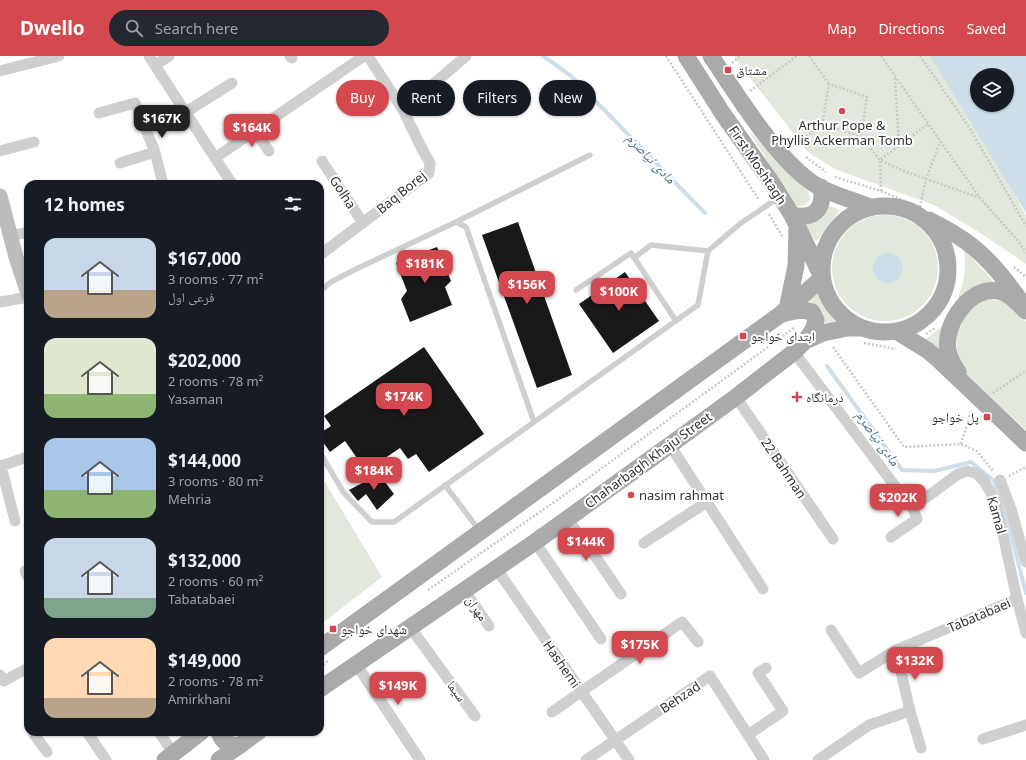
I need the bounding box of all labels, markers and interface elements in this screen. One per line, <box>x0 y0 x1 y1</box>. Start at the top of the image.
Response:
search box <box>109 10 389 46</box>
text: Dwello <box>20 15 85 41</box>
icon: search <box>123 17 145 39</box>
text: Search here <box>155 18 238 38</box>
text: Map <box>827 19 856 38</box>
text: Directions <box>878 19 945 38</box>
text: Saved <box>967 19 1006 38</box>
place label: مشتاق <box>736 61 767 79</box>
marker: مشتاق <box>723 65 733 75</box>
map controls <box>970 68 1014 112</box>
button: layers <box>970 68 1014 112</box>
chip: Buy <box>336 80 389 116</box>
chip: Rent <box>397 80 455 116</box>
chip: Filters <box>463 80 531 116</box>
chip: New <box>539 80 596 116</box>
pin: $167K <box>134 105 190 139</box>
marker: Arthur Pope & Phyllis Ackerman Tomb <box>837 106 847 116</box>
text: $167K <box>143 109 181 127</box>
pin: $164K <box>224 114 280 148</box>
place label: Arthur Pope & Phyllis Ackerman Tomb <box>771 116 913 149</box>
text: $164K <box>233 118 271 136</box>
street label: First Moshtagh <box>725 122 791 208</box>
water label: مادی نیاصرم <box>622 128 681 188</box>
street label: Baq Borej <box>372 166 430 218</box>
street label: Golha <box>326 172 360 212</box>
text: 12 homes <box>44 193 125 216</box>
icon: filters <box>282 193 304 215</box>
text: $167,000 <box>168 247 241 270</box>
pin: $181K <box>397 250 453 284</box>
icon: home <box>76 254 124 302</box>
text: $181K <box>406 254 444 272</box>
text: 3 rooms · 77 m² <box>168 270 263 288</box>
pin: $156K <box>499 271 555 305</box>
text: $156K <box>508 275 546 293</box>
pin: $100K <box>591 278 647 312</box>
text: $100K <box>600 282 638 300</box>
text: فرعی اول <box>168 288 215 306</box>
place label: ابتدای خواجو <box>751 327 815 345</box>
marker: ابتدای خواجو <box>738 331 748 341</box>
text: $202,000 <box>168 349 241 372</box>
icon: home <box>76 354 124 402</box>
text: 2 rooms · 78 m² <box>168 372 263 390</box>
pin: $174K <box>376 383 432 417</box>
text: $174K <box>385 387 423 405</box>
place label: درمانگاه <box>806 388 844 406</box>
text: Yasaman <box>168 390 223 408</box>
marker: درمانگاه <box>791 391 803 403</box>
water label: مادی نیاصرم <box>851 406 905 470</box>
street label: Chaharbagh Khaju Street <box>581 407 716 512</box>
place label: پل خواجو <box>932 408 979 426</box>
marker: پل خواجو <box>982 412 992 422</box>
street label: 22 Bahman <box>757 434 811 502</box>
text: $144,000 <box>168 449 241 472</box>
icon: home <box>76 454 124 502</box>
pin: $184K <box>346 457 402 491</box>
text: $184K <box>355 461 393 479</box>
text: 3 rooms · 80 m² <box>168 472 263 490</box>
pin: $202K <box>870 484 926 518</box>
place label: nasim rahmat <box>639 486 724 504</box>
text: $202K <box>879 488 917 506</box>
text: Mehria <box>168 490 211 508</box>
marker: nasim rahmat <box>626 490 636 500</box>
street label: Kamal <box>983 494 1011 536</box>
pin: $144K <box>558 528 614 562</box>
text: $144K <box>567 532 605 550</box>
text: $132,000 <box>168 549 241 572</box>
icon: home <box>76 554 124 602</box>
text: 2 rooms · 60 m² <box>168 572 263 590</box>
text: Tabatabaei <box>168 590 235 608</box>
street label: مهران <box>462 592 492 624</box>
street label: Tabatabaei <box>945 594 1013 636</box>
place label: شهدای خواجو <box>341 620 407 638</box>
marker: شهدای خواجو <box>328 624 338 634</box>
pin: $175K <box>612 631 668 665</box>
text: $175K <box>621 635 659 653</box>
street label: Hashemi <box>539 637 585 691</box>
pin: $132K <box>887 647 943 681</box>
text: $149,000 <box>168 649 241 672</box>
text: $132K <box>896 651 934 669</box>
icon: home <box>76 654 124 702</box>
text: 2 rooms · 78 m² <box>168 672 263 690</box>
pin: $149K <box>370 672 426 706</box>
text: $149K <box>379 676 417 694</box>
street label: سیما <box>443 677 471 705</box>
street label: Behzad <box>656 677 704 717</box>
text: Amirkhani <box>168 690 231 708</box>

